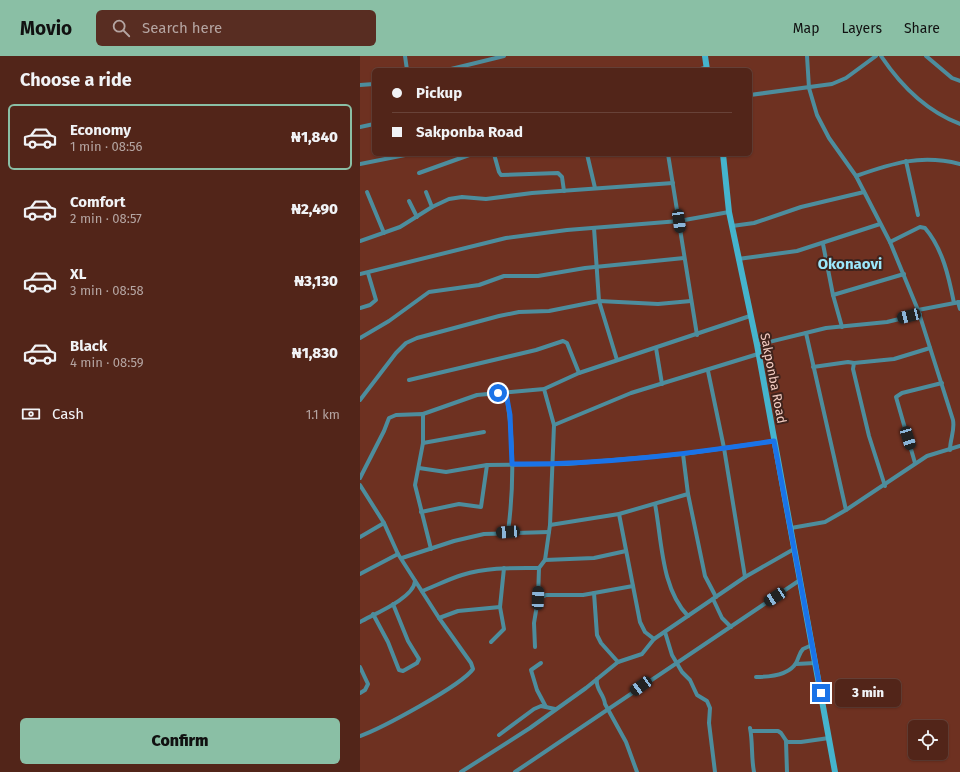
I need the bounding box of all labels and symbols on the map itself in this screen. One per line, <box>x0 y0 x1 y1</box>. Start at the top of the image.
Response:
car <box>671 208 687 234</box>
district label: Okonaovi <box>818 255 882 273</box>
car <box>896 307 922 325</box>
street label: Sakponba Road <box>757 332 790 425</box>
route start <box>489 384 507 402</box>
car <box>899 425 917 451</box>
car <box>496 525 520 539</box>
car <box>762 585 788 609</box>
car <box>532 586 544 610</box>
car <box>628 674 654 698</box>
callout: 3 min <box>835 679 901 707</box>
route end <box>812 684 830 702</box>

